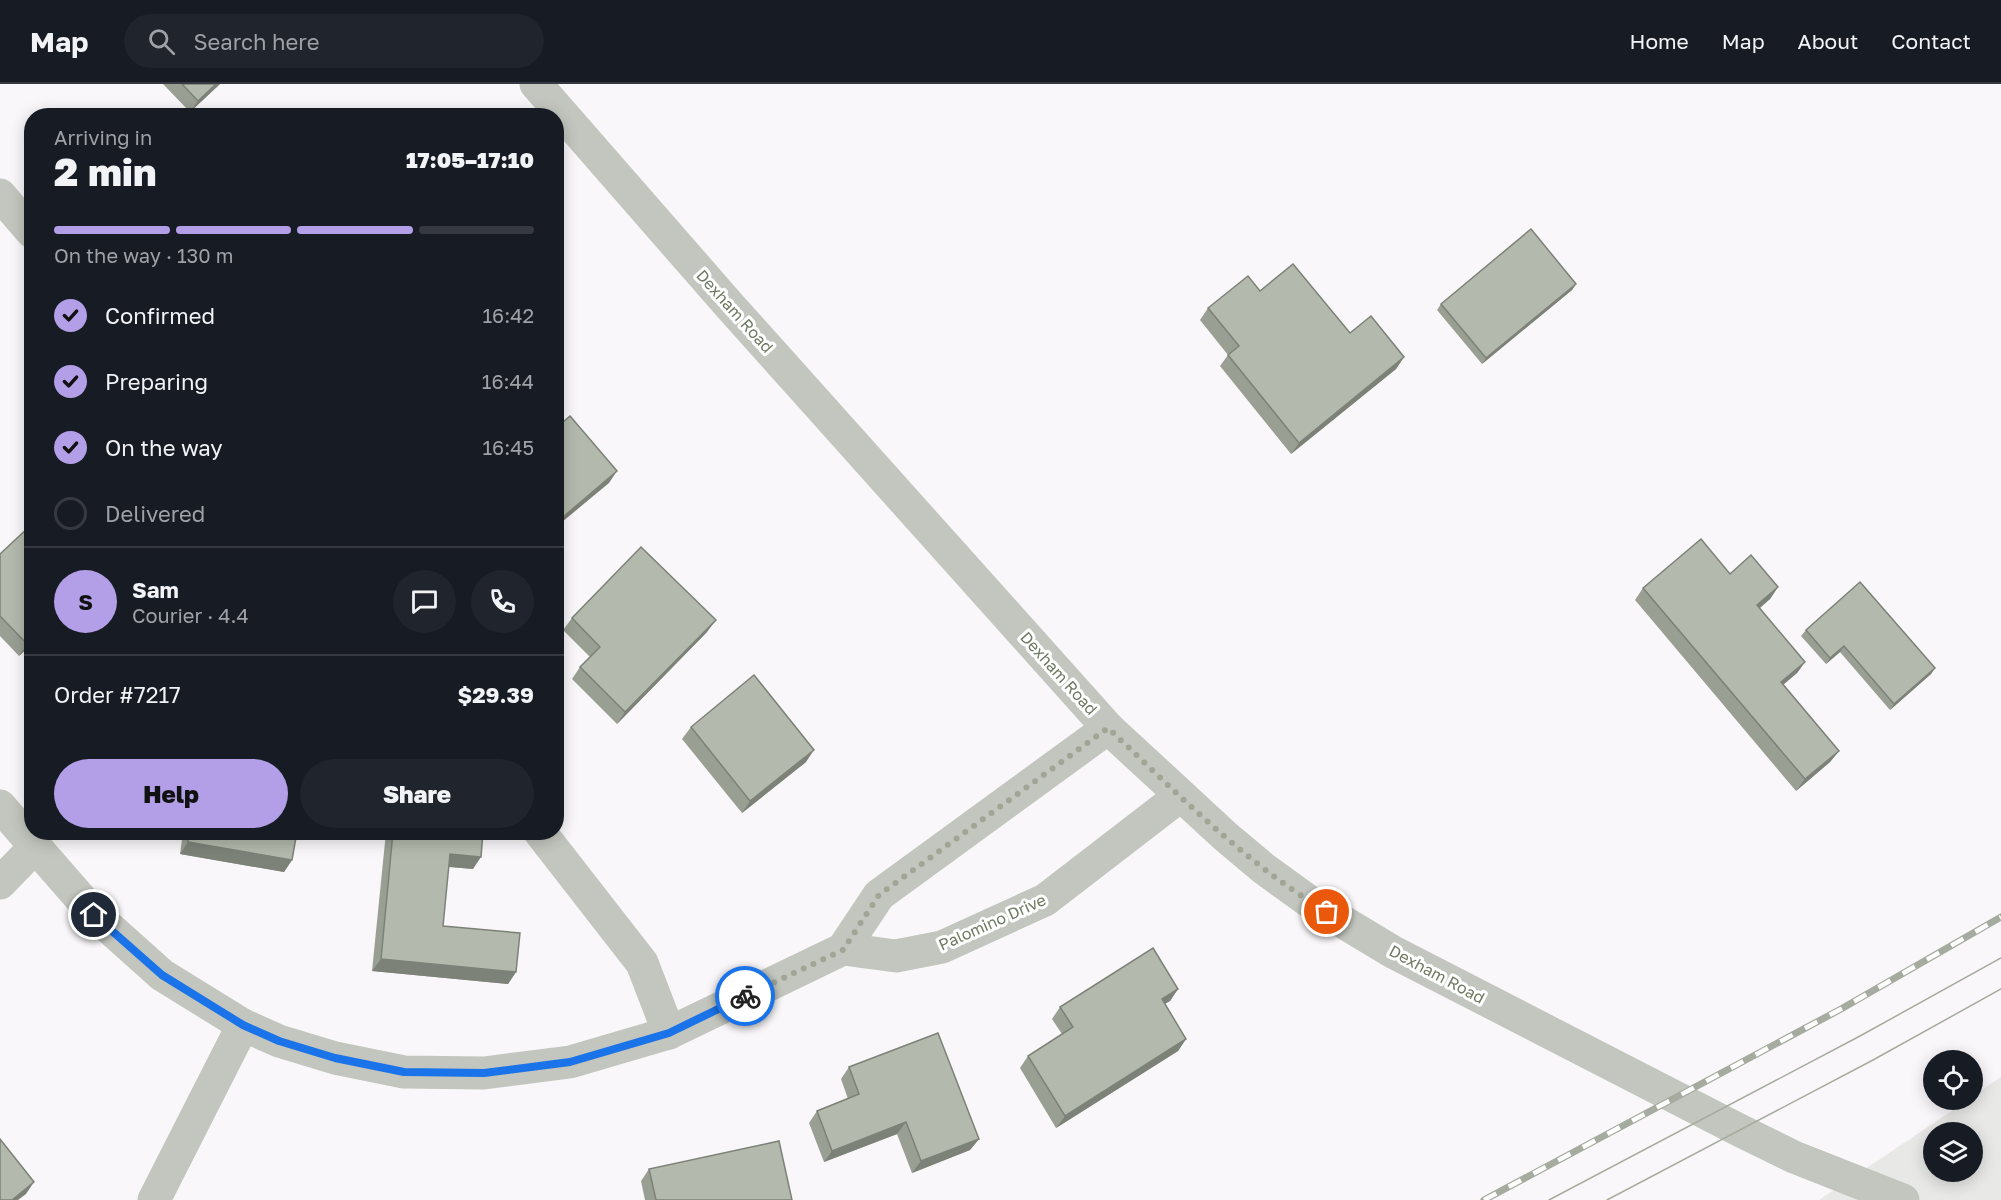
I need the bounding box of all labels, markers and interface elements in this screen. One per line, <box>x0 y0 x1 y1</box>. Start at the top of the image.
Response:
search box <box>124 14 544 68</box>
text: Map <box>30 25 88 58</box>
icon: search <box>145 25 178 58</box>
text: Search here <box>193 28 319 55</box>
text: Home <box>1629 28 1689 54</box>
text: Map <box>1722 28 1765 54</box>
text: About <box>1798 28 1858 54</box>
text: Contact <box>1891 28 1971 54</box>
text: Arriving in <box>54 125 152 149</box>
text: 17:05–17:10 <box>406 146 534 173</box>
text: 2 min <box>54 148 157 195</box>
text: On the way · 130 m <box>54 243 233 267</box>
street label: Dexham Road <box>692 265 778 357</box>
icon: check <box>54 299 87 332</box>
text: Confirmed <box>105 302 215 329</box>
text: 16:42 <box>482 303 534 327</box>
icon: check <box>54 365 87 398</box>
text: Preparing <box>105 368 208 395</box>
text: 16:44 <box>482 369 534 393</box>
icon: check <box>54 431 87 464</box>
text: On the way <box>105 434 223 461</box>
text: 16:45 <box>482 435 534 459</box>
text: Delivered <box>105 500 205 527</box>
button: chat <box>393 570 456 633</box>
button: phone <box>471 570 534 633</box>
text: Sam <box>132 576 179 603</box>
text: S <box>78 588 93 615</box>
text: Courier · 4.4 <box>132 603 249 627</box>
street label: Dexham Road <box>1016 627 1102 719</box>
text: Order #7217 <box>54 681 181 708</box>
text: $29.39 <box>457 681 534 708</box>
button: Help <box>54 759 288 828</box>
button: Share <box>300 759 534 828</box>
pin <box>1301 886 1352 937</box>
pin <box>68 889 119 940</box>
street label: Palomino Drive <box>935 889 1049 955</box>
icon: bag <box>1310 895 1343 928</box>
icon: home <box>77 898 110 931</box>
street label: Dexham Road <box>1386 940 1488 1008</box>
courier <box>715 966 775 1026</box>
icon: bike <box>729 980 762 1013</box>
map controls <box>1923 1050 1983 1182</box>
button: locate <box>1923 1050 1983 1110</box>
button: layers <box>1923 1122 1983 1182</box>

